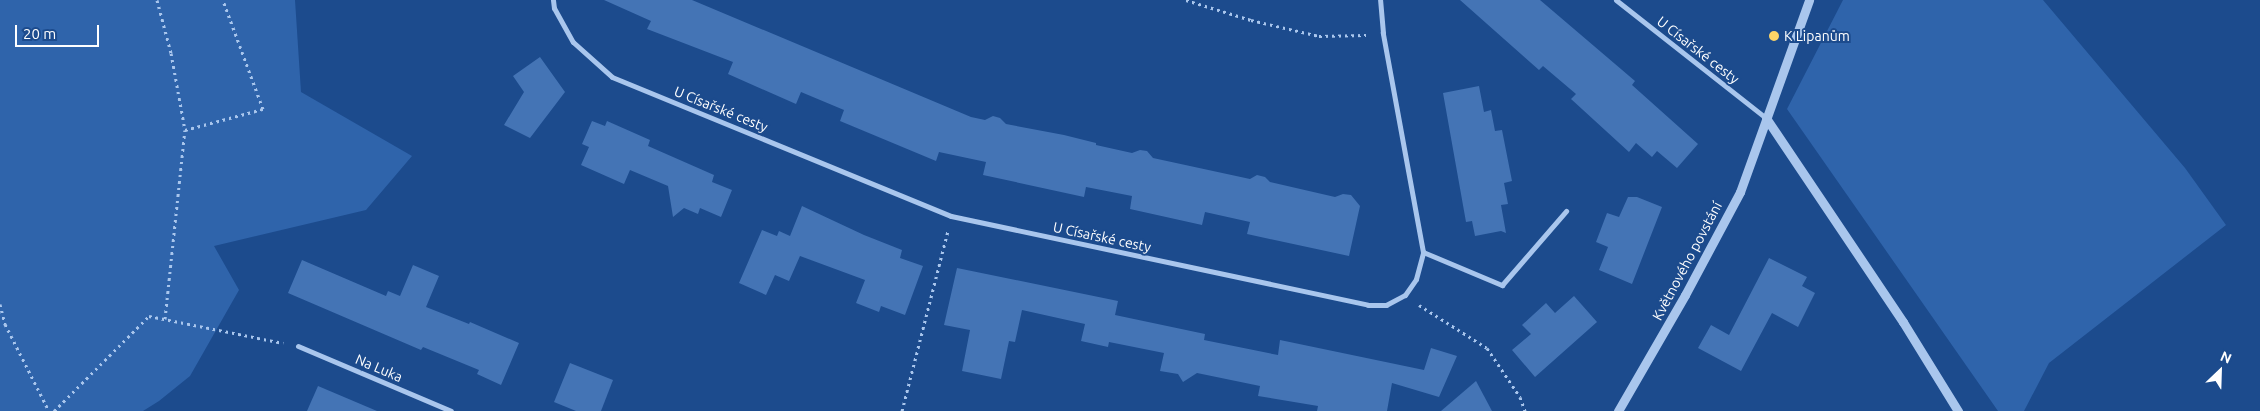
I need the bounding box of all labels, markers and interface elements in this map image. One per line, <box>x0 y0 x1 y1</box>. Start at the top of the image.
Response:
street label: U Císařské cesty <box>1654 13 1742 87</box>
scale bar <box>18 15 101 47</box>
text: 20 m <box>23 25 56 42</box>
place label: K Lipanům <box>1784 28 1850 44</box>
marker: K Lipanům <box>1768 30 1780 42</box>
street label: U Císařské cesty <box>672 83 770 135</box>
street label: Květnového povstání <box>1649 199 1725 323</box>
street label: U Císařské cesty <box>1051 218 1153 256</box>
north arrow <box>2195 346 2245 396</box>
text: N <box>2218 348 2234 367</box>
street label: Na Luka <box>353 351 405 385</box>

